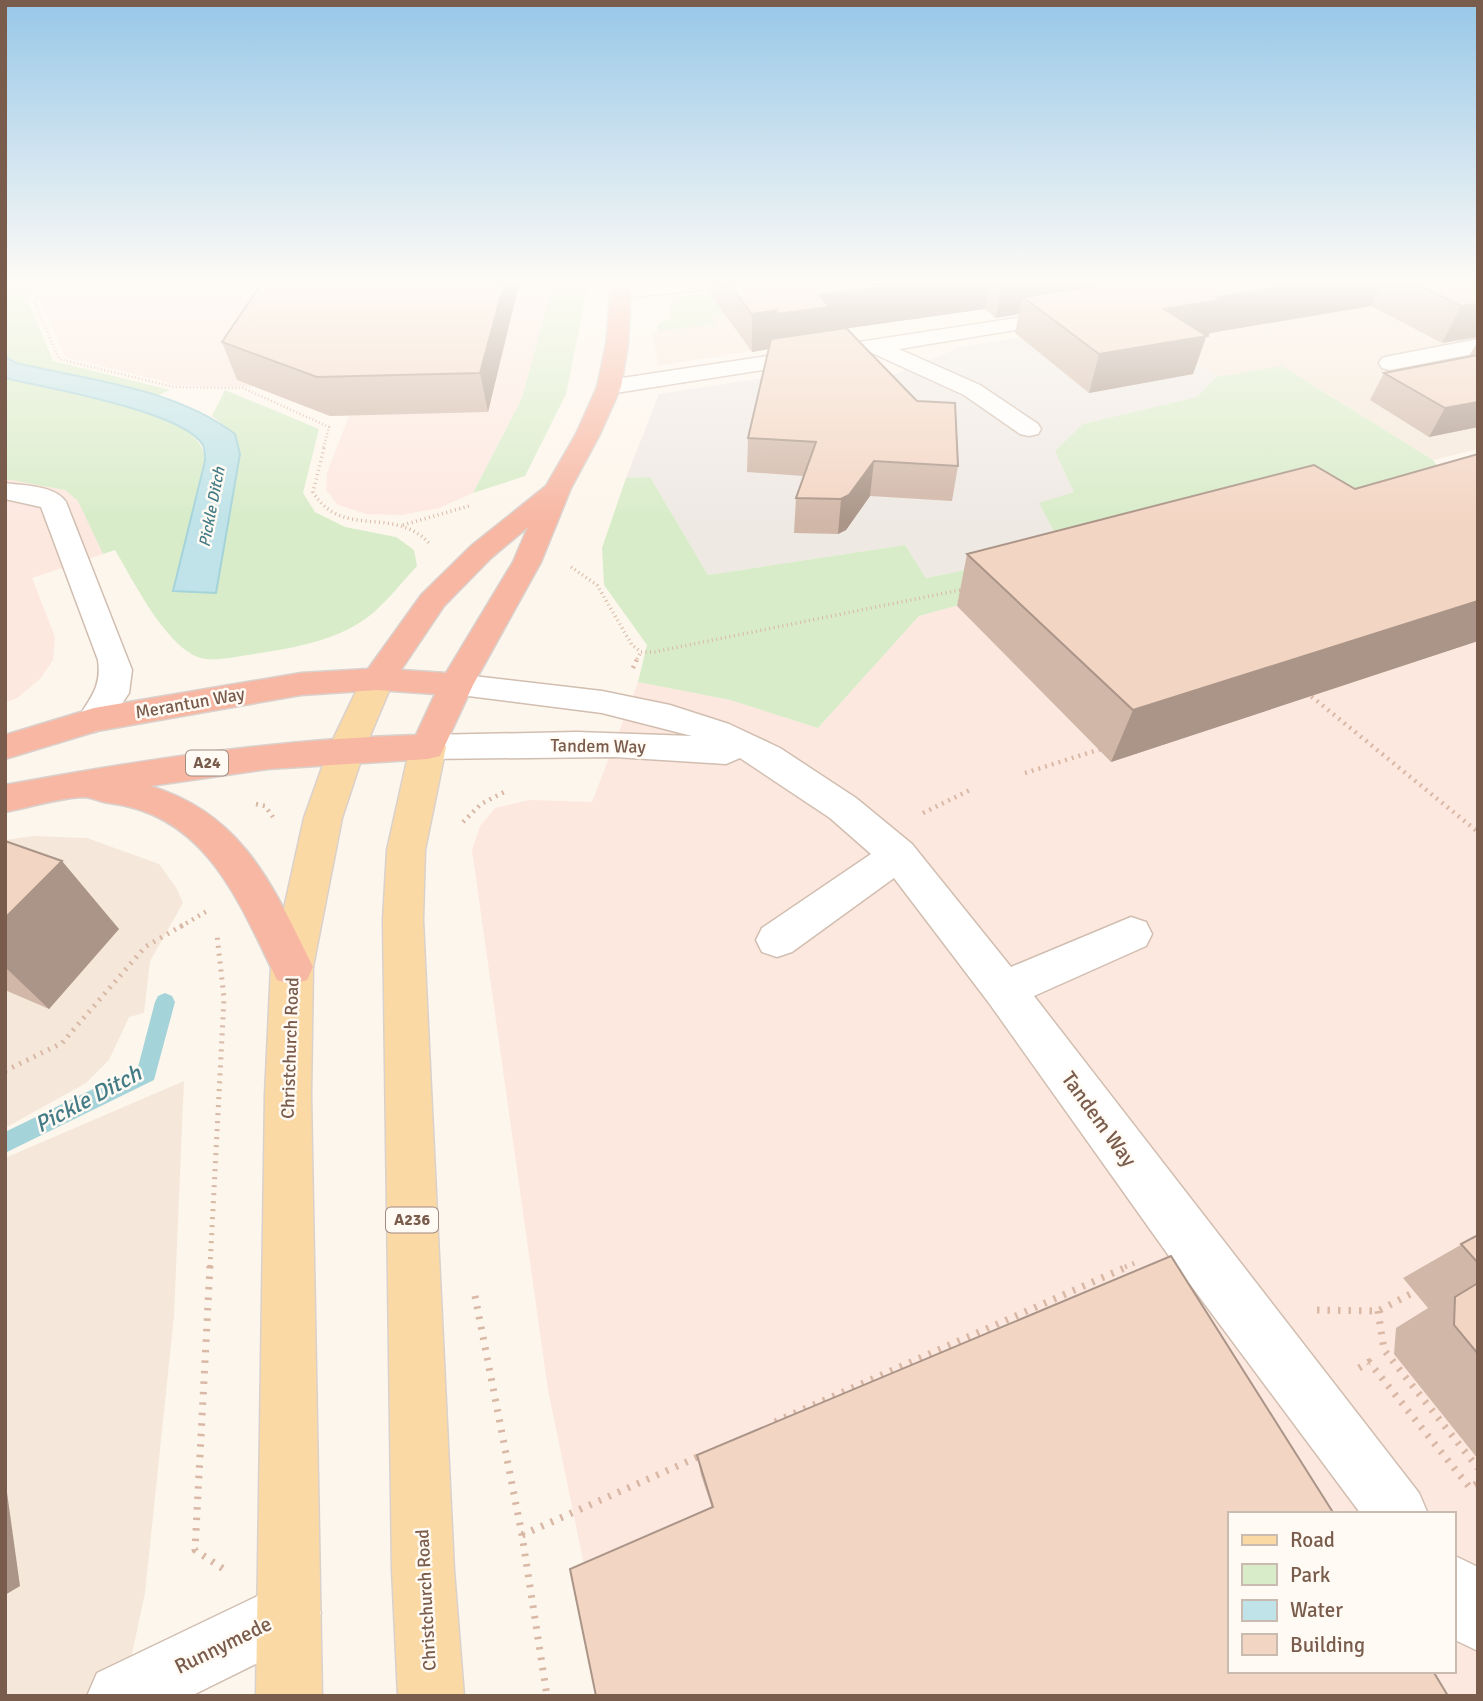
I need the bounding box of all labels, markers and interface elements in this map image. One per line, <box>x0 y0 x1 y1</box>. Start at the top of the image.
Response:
water label: Pickle Ditch <box>194 464 230 549</box>
street label: Merantun Way <box>133 682 247 723</box>
street label: Tandem Way <box>550 734 646 758</box>
road number: A24 <box>186 750 228 776</box>
street label: Christchurch Road <box>277 977 303 1119</box>
water label: Pickle Ditch <box>30 1058 148 1139</box>
street label: Tandem Way <box>1056 1066 1142 1172</box>
road number: A236 <box>386 1208 438 1232</box>
legend <box>1228 1512 1455 1673</box>
text: Road <box>1290 1527 1335 1553</box>
street label: Christchurch Road <box>411 1529 441 1671</box>
text: Park <box>1290 1562 1331 1588</box>
text: Water <box>1290 1597 1343 1623</box>
street label: Runnymede <box>170 1610 276 1680</box>
text: Building <box>1290 1632 1365 1658</box>

